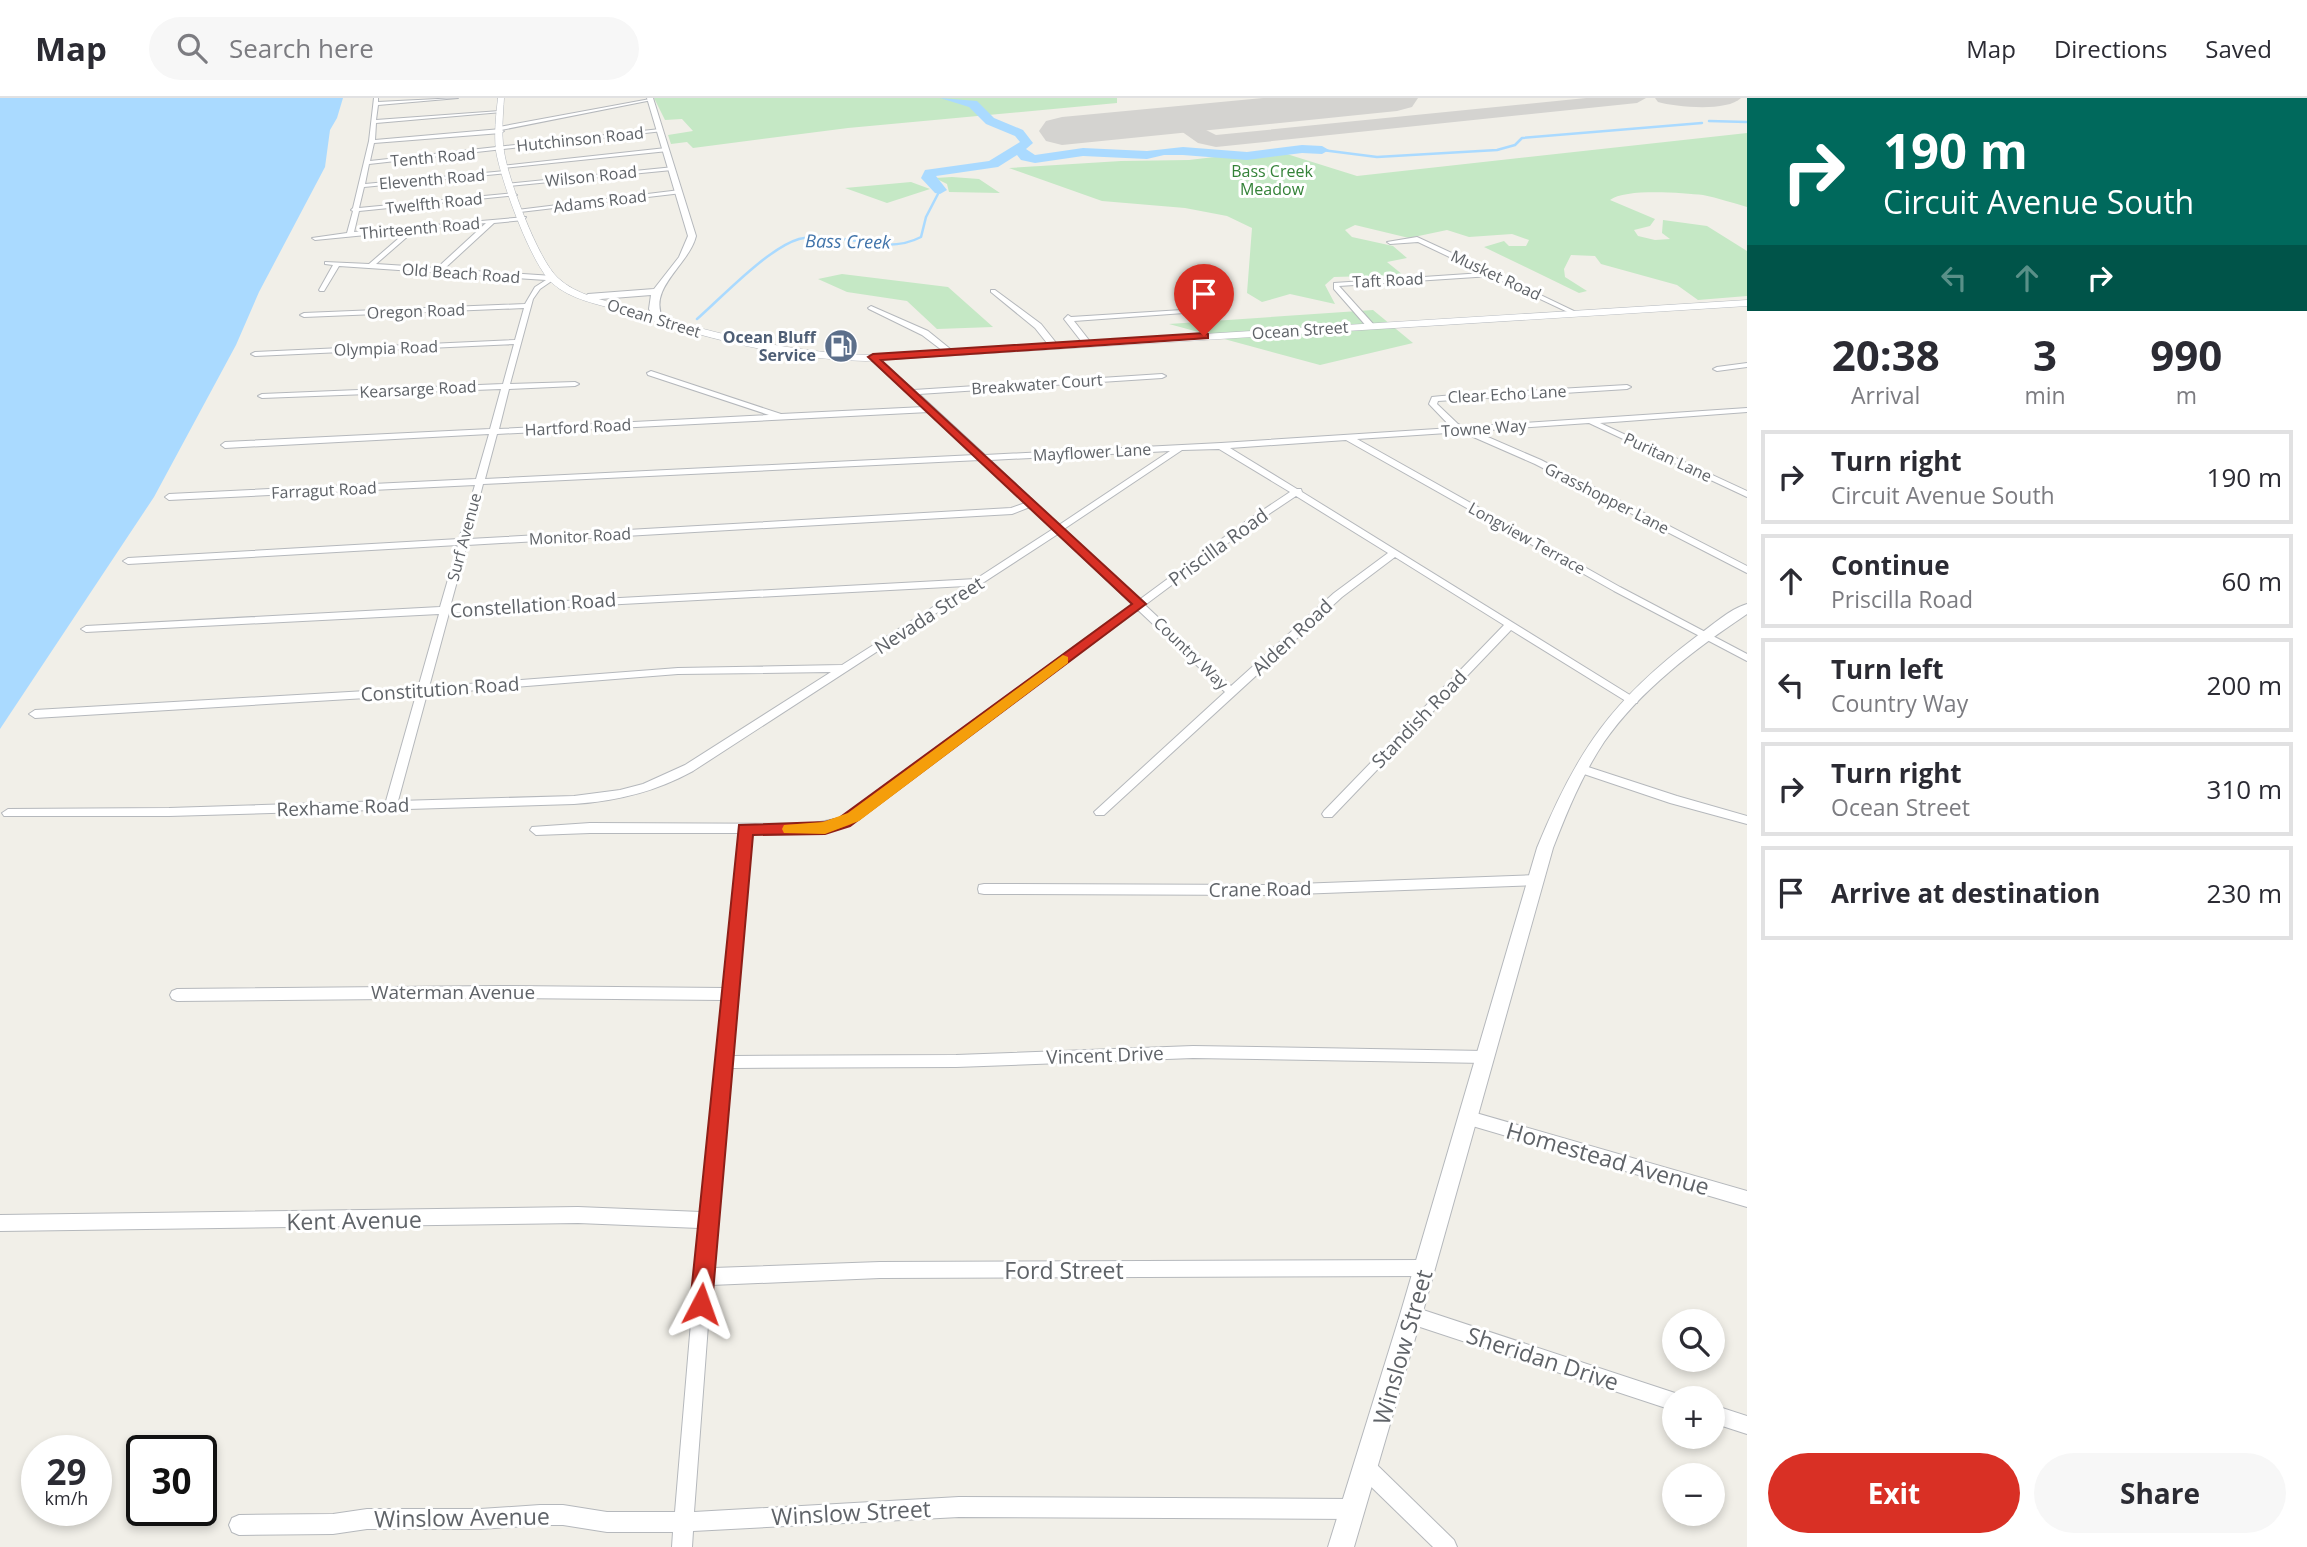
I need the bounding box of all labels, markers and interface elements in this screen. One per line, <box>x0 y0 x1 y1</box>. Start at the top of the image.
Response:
search box <box>149 17 639 80</box>
text: Map <box>35 26 107 71</box>
icon: search <box>173 29 211 67</box>
text: Search here <box>229 30 374 66</box>
text: Map <box>1966 32 2016 65</box>
text: Directions <box>2054 32 2167 65</box>
text: Saved <box>2205 32 2272 65</box>
text: 190 m <box>1883 117 2028 183</box>
street label: Hutchinson Road <box>515 121 645 157</box>
icon: right <box>1768 126 1859 217</box>
street label: Tenth Road <box>389 142 477 172</box>
street label: Wilson Road <box>544 160 638 192</box>
park label: Bass Creek Meadow <box>1231 160 1313 200</box>
street label: Eleventh Road <box>378 163 486 195</box>
text: Circuit Avenue South <box>1883 180 2194 223</box>
street label: Adams Road <box>552 184 648 218</box>
street label: Twelfth Road <box>384 187 484 219</box>
street label: Thirteenth Road <box>359 212 481 244</box>
water label: Bass Creek <box>805 228 892 254</box>
street label: Musket Road <box>1447 244 1545 306</box>
street label: Old Beach Road <box>401 258 521 288</box>
icon: left <box>1935 259 1973 297</box>
icon: ahead <box>2008 259 2046 297</box>
icon: right <box>2081 259 2119 297</box>
pin <box>1174 264 1234 336</box>
street label: Taft Road <box>1352 267 1424 293</box>
icon: arrive <box>1185 275 1223 313</box>
street label: Ocean Street <box>605 293 704 343</box>
street label: Oregon Road <box>366 298 466 324</box>
street label: Ocean Street <box>1251 316 1349 344</box>
place label: Ocean Bluff Service <box>723 326 818 366</box>
text: 20:38 <box>1832 326 1940 383</box>
text: 3 <box>2033 326 2057 383</box>
text: 990 <box>2150 326 2222 383</box>
fuel station icon: Ocean Bluff Service <box>822 327 860 365</box>
street label: Olympia Road <box>333 335 439 361</box>
street label: Breakwater Court <box>971 368 1104 400</box>
street label: Kearsarge Road <box>359 375 477 403</box>
text: Arrival <box>1851 379 1920 411</box>
text: min <box>2024 379 2066 411</box>
text: m <box>2176 379 2197 411</box>
street label: Clear Echo Lane <box>1447 380 1567 408</box>
street label: Hartford Road <box>524 413 632 441</box>
street label: Towne Way <box>1441 414 1528 442</box>
street label: Puritan Lane <box>1620 427 1716 487</box>
street label: Mayflower Lane <box>1032 438 1152 466</box>
text: Turn right <box>1831 443 1962 479</box>
street label: Grasshopper Lane <box>1541 457 1673 539</box>
icon: right <box>1772 458 1810 496</box>
text: 190 m <box>2207 459 2282 495</box>
street label: Farragut Road <box>271 476 377 504</box>
text: Circuit Avenue South <box>1831 479 2055 511</box>
street label: Surf Avenue <box>442 490 486 583</box>
street label: Longview Terrace <box>1465 497 1589 579</box>
street label: Priscilla Road <box>1163 502 1273 592</box>
street label: Monitor Road <box>528 522 632 550</box>
text: Continue <box>1831 547 1950 583</box>
icon: ahead <box>1772 562 1810 600</box>
text: 60 m <box>2221 563 2282 599</box>
street label: Nevada Street <box>869 570 989 660</box>
text: Priscilla Road <box>1831 583 1973 615</box>
street label: Constellation Road <box>449 586 617 624</box>
street label: Alden Road <box>1246 593 1338 681</box>
street label: Country Way <box>1149 612 1234 695</box>
text: Turn left <box>1831 651 1943 687</box>
street label: Standish Road <box>1366 664 1472 774</box>
icon: left <box>1772 666 1810 704</box>
text: 200 m <box>2207 667 2282 703</box>
street label: Constitution Road <box>360 670 520 708</box>
text: Country Way <box>1831 687 1968 719</box>
text: Turn right <box>1831 755 1962 791</box>
icon: right <box>1772 770 1810 808</box>
text: 310 m <box>2207 771 2282 807</box>
text: Ocean Street <box>1831 791 1970 823</box>
street label: Rexhame Road <box>276 792 410 822</box>
icon: arrive <box>1772 874 1810 912</box>
street label: Crane Road <box>1208 875 1312 903</box>
text: Arrive at destination <box>1831 875 2100 911</box>
text: 230 m <box>2207 875 2282 911</box>
street label: Waterman Avenue <box>371 979 535 1005</box>
street label: Vincent Drive <box>1046 1040 1164 1070</box>
street label: Homestead Avenue <box>1503 1114 1713 1202</box>
street label: Kent Avenue <box>286 1203 422 1237</box>
street label: Ford Street <box>1004 1254 1124 1286</box>
street label: Winslow Street <box>1365 1266 1439 1428</box>
position arrow <box>664 1267 738 1341</box>
map controls <box>1662 1309 1725 1526</box>
button: search <box>1662 1309 1725 1372</box>
street label: Sheridan Drive <box>1463 1318 1623 1398</box>
button: + <box>1662 1386 1725 1449</box>
speed limit sign: 30 <box>126 1435 217 1526</box>
text: 29 <box>46 1448 87 1495</box>
button: Exit <box>1768 1453 2020 1533</box>
button: Share <box>2034 1453 2286 1533</box>
button: − <box>1662 1463 1725 1526</box>
text: km/h <box>45 1486 88 1510</box>
street label: Winslow Street <box>770 1492 932 1532</box>
street label: Winslow Avenue <box>374 1499 550 1535</box>

